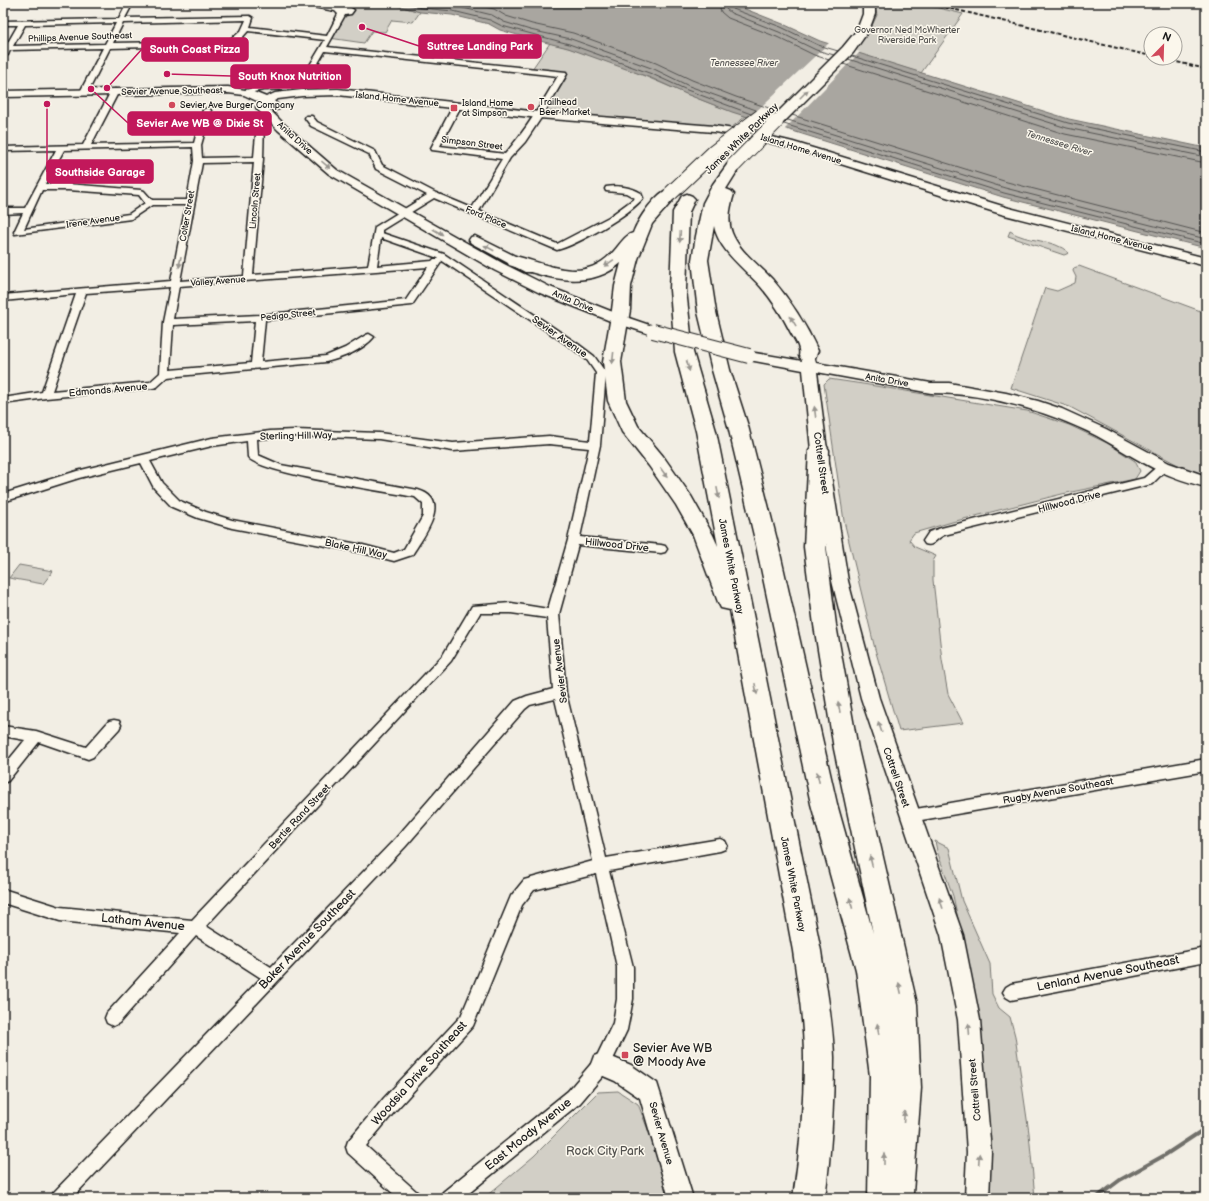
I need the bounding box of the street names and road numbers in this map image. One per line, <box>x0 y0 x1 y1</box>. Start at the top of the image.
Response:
street label: Phillips Avenue Southeast <box>28 30 133 45</box>
street label: Sevier Avenue Southeast <box>121 85 223 98</box>
street label: Island Home Avenue <box>355 90 440 109</box>
street label: James White Parkway <box>703 100 781 177</box>
street label: Anita Drive <box>275 120 315 158</box>
street label: Island Home Avenue <box>759 132 843 167</box>
street label: Simpson Street <box>441 134 504 153</box>
street label: Lincoln Street <box>248 172 263 230</box>
street label: Colter Street <box>178 190 197 242</box>
street label: Ford Place <box>464 204 509 231</box>
street label: Irene Avenue <box>65 212 121 231</box>
street label: Island Home Avenue <box>1070 223 1155 254</box>
street label: Valley Avenue <box>190 274 247 289</box>
street label: Anita Drive <box>550 288 596 315</box>
street label: Pedigo Street <box>260 307 316 324</box>
street label: Sevier Avenue <box>529 313 589 360</box>
street label: Anita Drive <box>864 371 910 390</box>
street label: Edmonds Avenue <box>68 381 148 399</box>
street label: Sterling Hill Way <box>260 429 333 443</box>
street label: Cottrell Street <box>811 431 831 495</box>
street label: Hillwood Drive <box>1037 488 1102 516</box>
street label: James White Parkway <box>716 517 746 615</box>
street label: Hillwood Drive <box>584 536 649 554</box>
street label: Blake Hill Way <box>324 537 388 562</box>
street label: Sevier Avenue <box>550 638 570 704</box>
street label: Cottrell Street <box>880 746 912 809</box>
street label: Rugby Avenue Southeast <box>1002 775 1114 807</box>
street label: Bertie Rand Street <box>266 782 333 852</box>
street label: James White Parkway <box>778 835 808 933</box>
street label: Baker Avenue Southeast <box>256 886 359 992</box>
street label: Latham Avenue <box>100 911 185 934</box>
street label: Lenland Avenue Southeast <box>1036 952 1181 995</box>
street label: Woodsia Drive Southeast <box>369 1018 470 1129</box>
street label: Cottrell Street <box>966 1058 984 1122</box>
street label: East Moody Avenue <box>482 1095 574 1174</box>
street label: Sevier Avenue <box>646 1100 676 1166</box>

